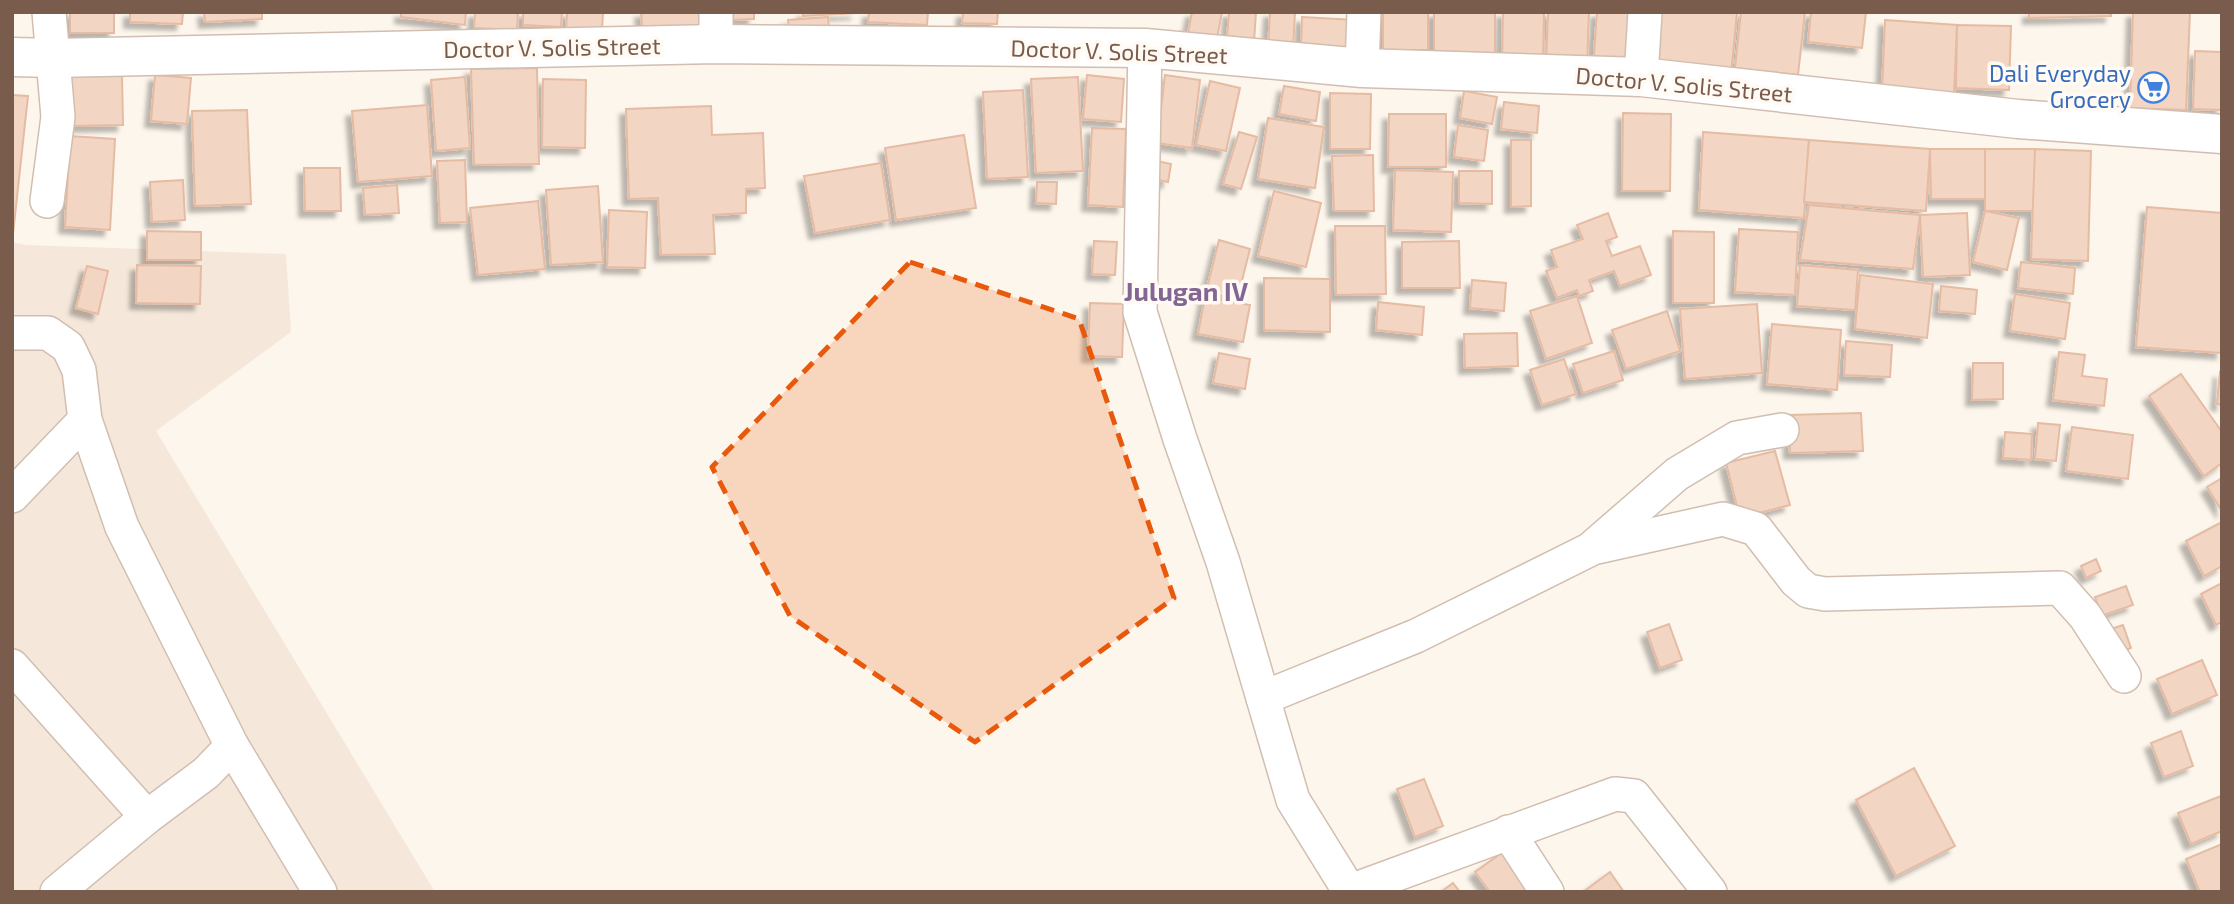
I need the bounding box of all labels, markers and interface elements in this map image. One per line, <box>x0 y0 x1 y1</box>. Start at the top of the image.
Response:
street label: Doctor V. Solis Street <box>443 31 661 63</box>
street label: Doctor V. Solis Street <box>1010 33 1228 69</box>
place label: Dali Everyday Grocery <box>1989 59 2131 113</box>
street label: Doctor V. Solis Street <box>1575 61 1794 107</box>
supermarket icon: Dali Everyday Grocery <box>2137 70 2171 104</box>
district label: Julugan IV <box>1124 275 1249 306</box>

